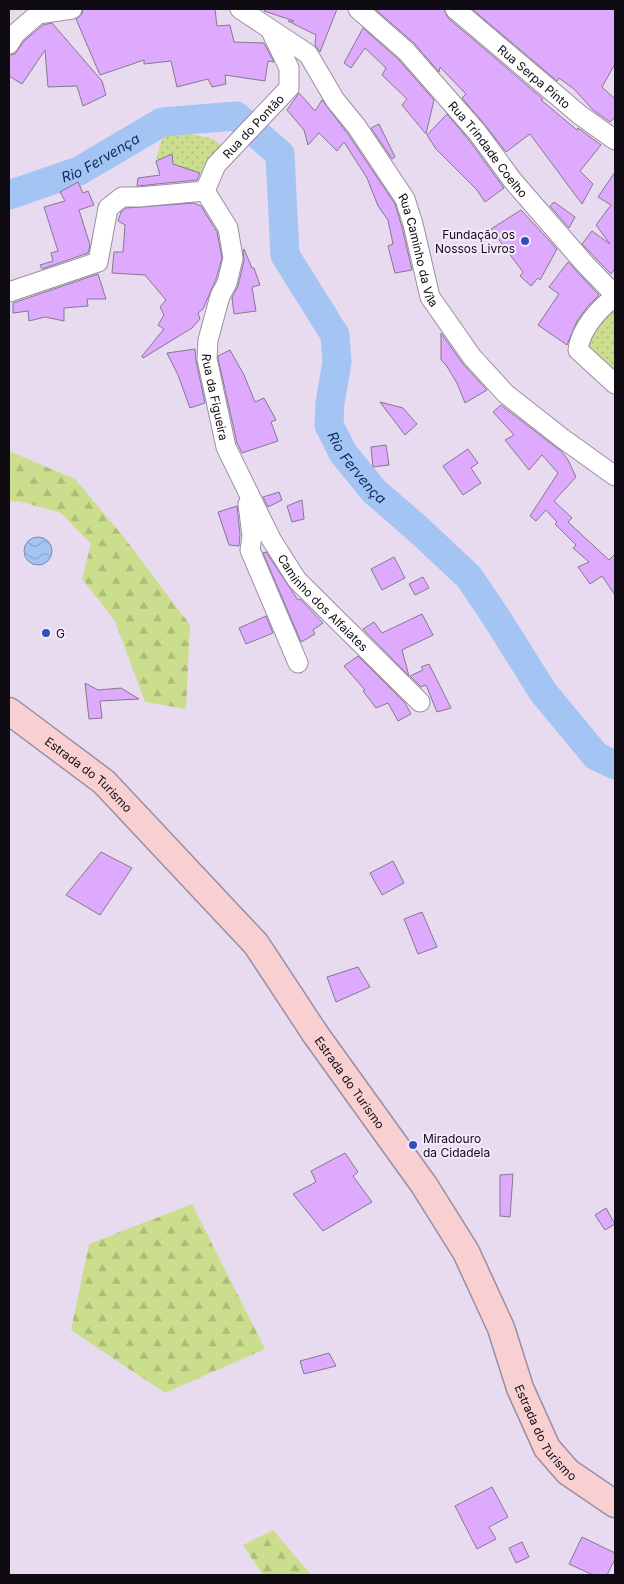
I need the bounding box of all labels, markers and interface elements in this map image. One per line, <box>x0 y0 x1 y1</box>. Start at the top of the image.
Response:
street label: Rua Serpa Pínto <box>495 41 574 111</box>
street label: Rua do Pontão <box>219 91 287 161</box>
street label: Rua Trindade Coelho <box>446 98 531 200</box>
water label: Rio Fervença <box>59 129 142 185</box>
street label: Rua Caminho da Vila <box>396 190 442 310</box>
place label: Fundação os Nossos Livros <box>435 227 515 256</box>
marker: Fundação os Nossos Livros <box>519 235 531 247</box>
street label: Rua da Figueira <box>199 353 232 442</box>
water label: Rio Fervença <box>325 428 390 507</box>
street label: Caminho dos Alfaiates <box>275 551 371 654</box>
place label: G <box>56 626 65 641</box>
marker: G <box>40 627 52 639</box>
street label: Estrada do Turismo <box>42 733 136 815</box>
street label: Estrada do Turismo <box>312 1033 388 1131</box>
place label: Miradouro da Cidadela <box>423 1131 490 1160</box>
marker: Miradouro da Cidadela <box>407 1139 419 1151</box>
street label: Estrada do Turismo <box>512 1382 580 1483</box>

